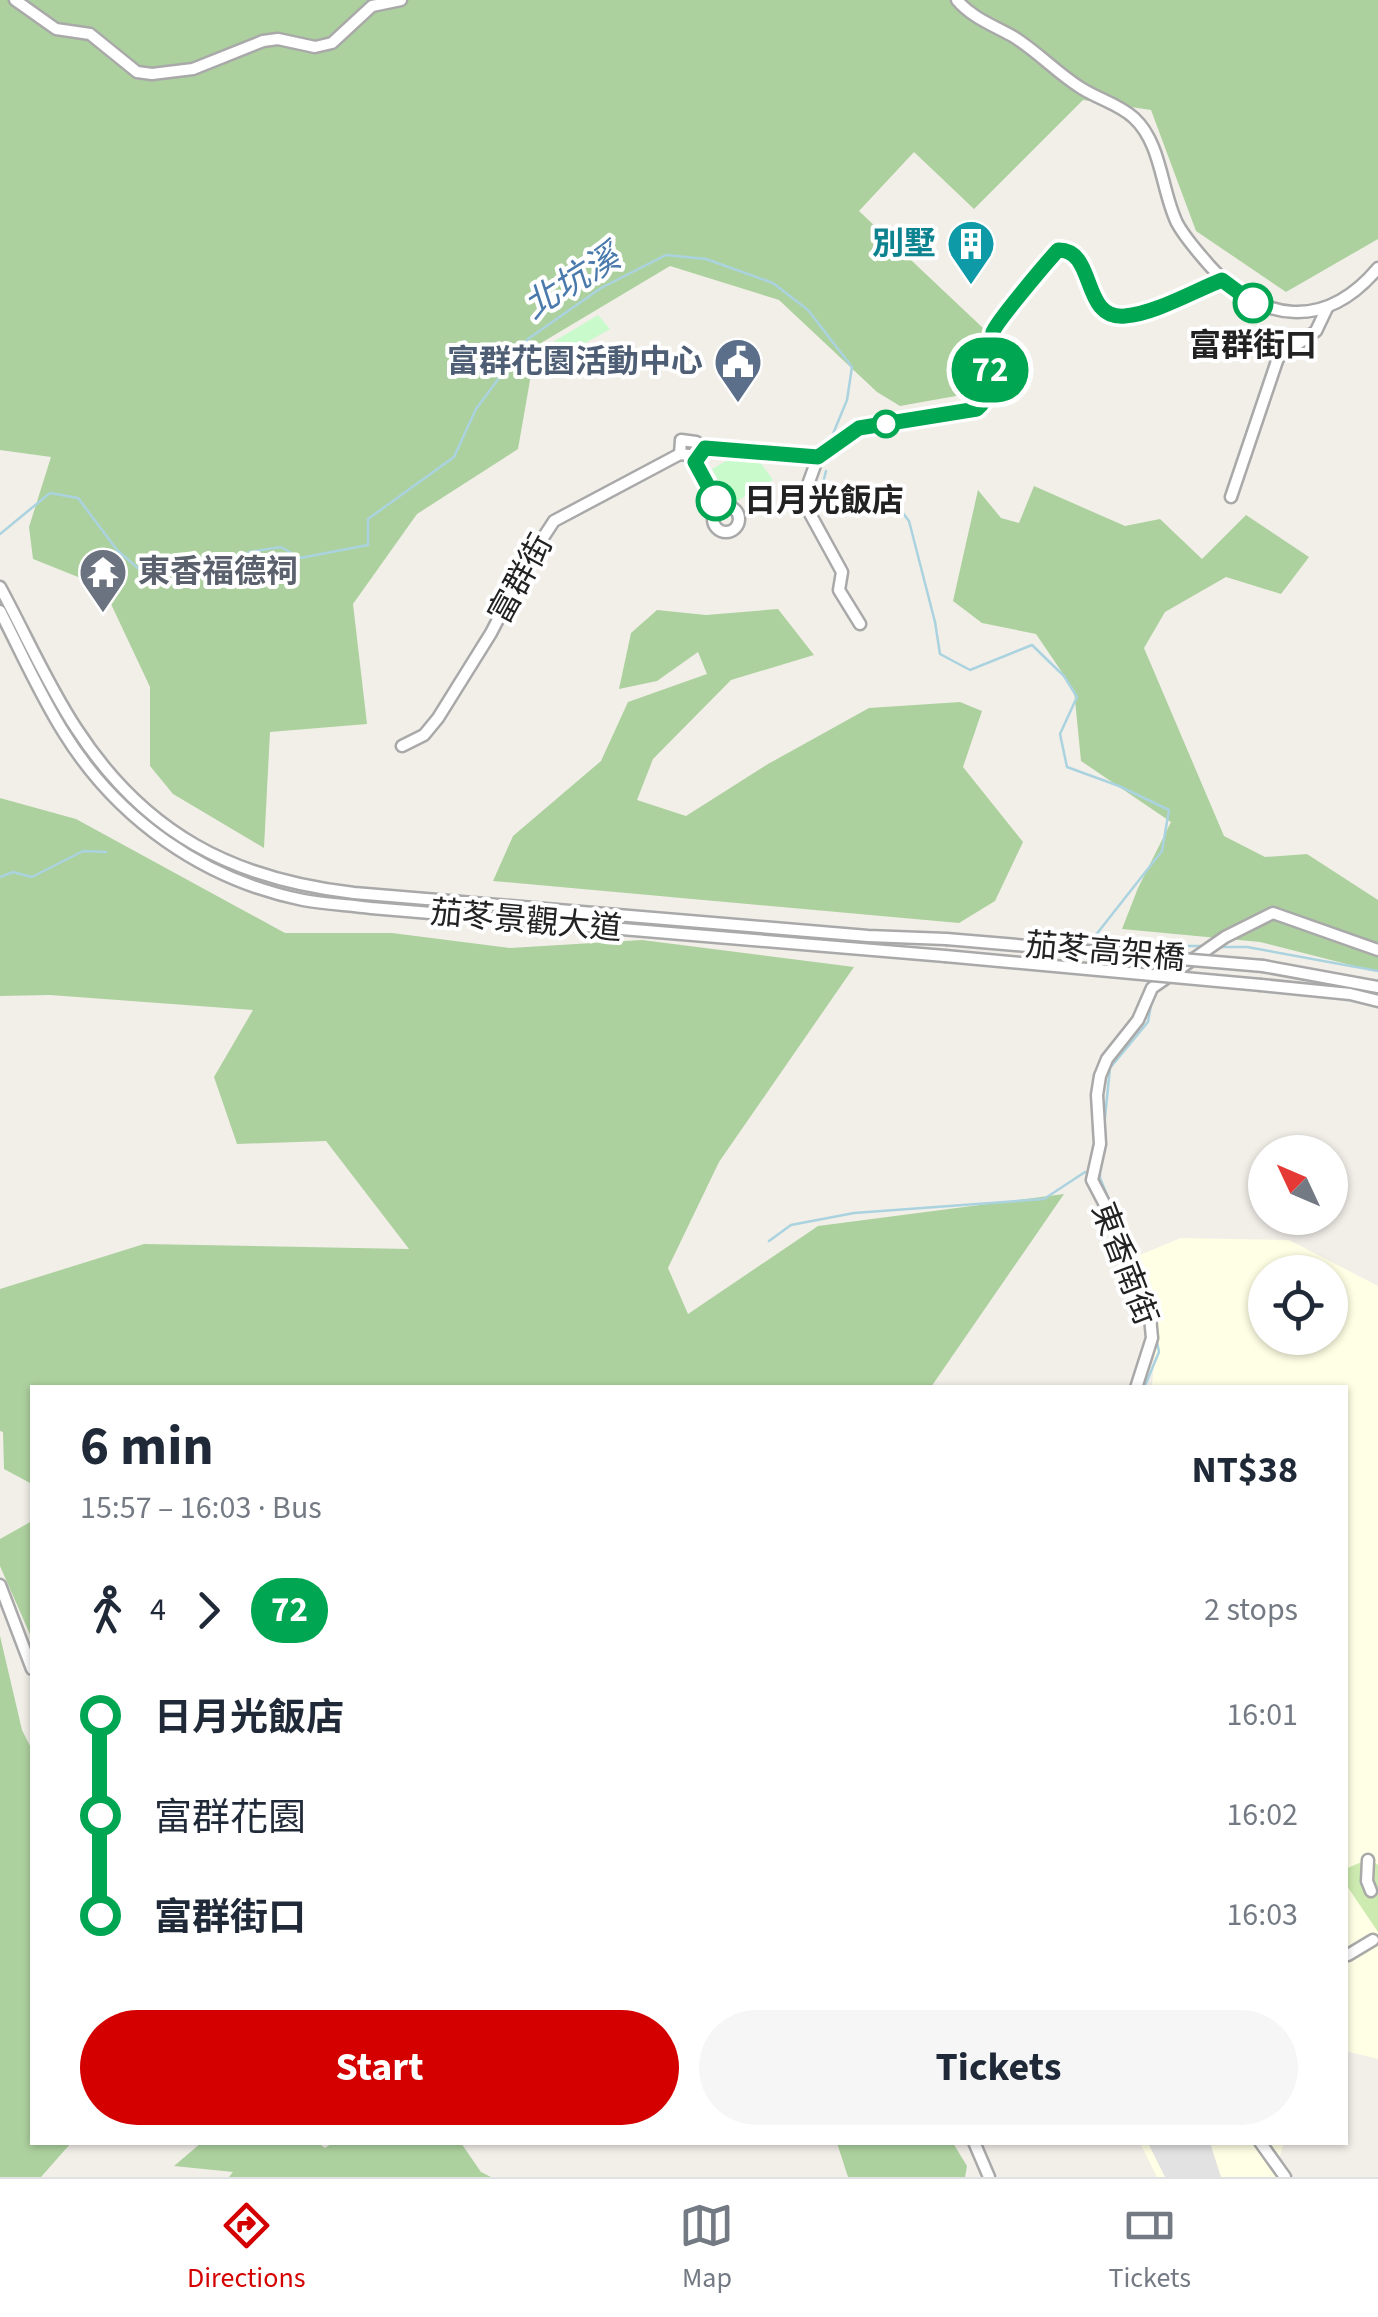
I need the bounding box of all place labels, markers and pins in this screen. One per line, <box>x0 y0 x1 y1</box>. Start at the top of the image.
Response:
building icon: 別墅 <box>945 218 997 286</box>
place label: 別墅 <box>872 221 936 267</box>
marker: 富群街口 <box>1234 284 1272 322</box>
place label: 富群街口 <box>1189 323 1317 369</box>
public building icon: 富群花園活動中心 <box>712 336 764 404</box>
place label: 富群花園活動中心 <box>447 339 703 385</box>
unlabelled marker <box>873 411 899 437</box>
place label: 日月光飯店 <box>744 478 904 524</box>
marker: 日月光飯店 <box>697 482 735 520</box>
temple icon: 東香福德祠 <box>77 546 129 614</box>
place label: 東香福德祠 <box>138 549 298 595</box>

